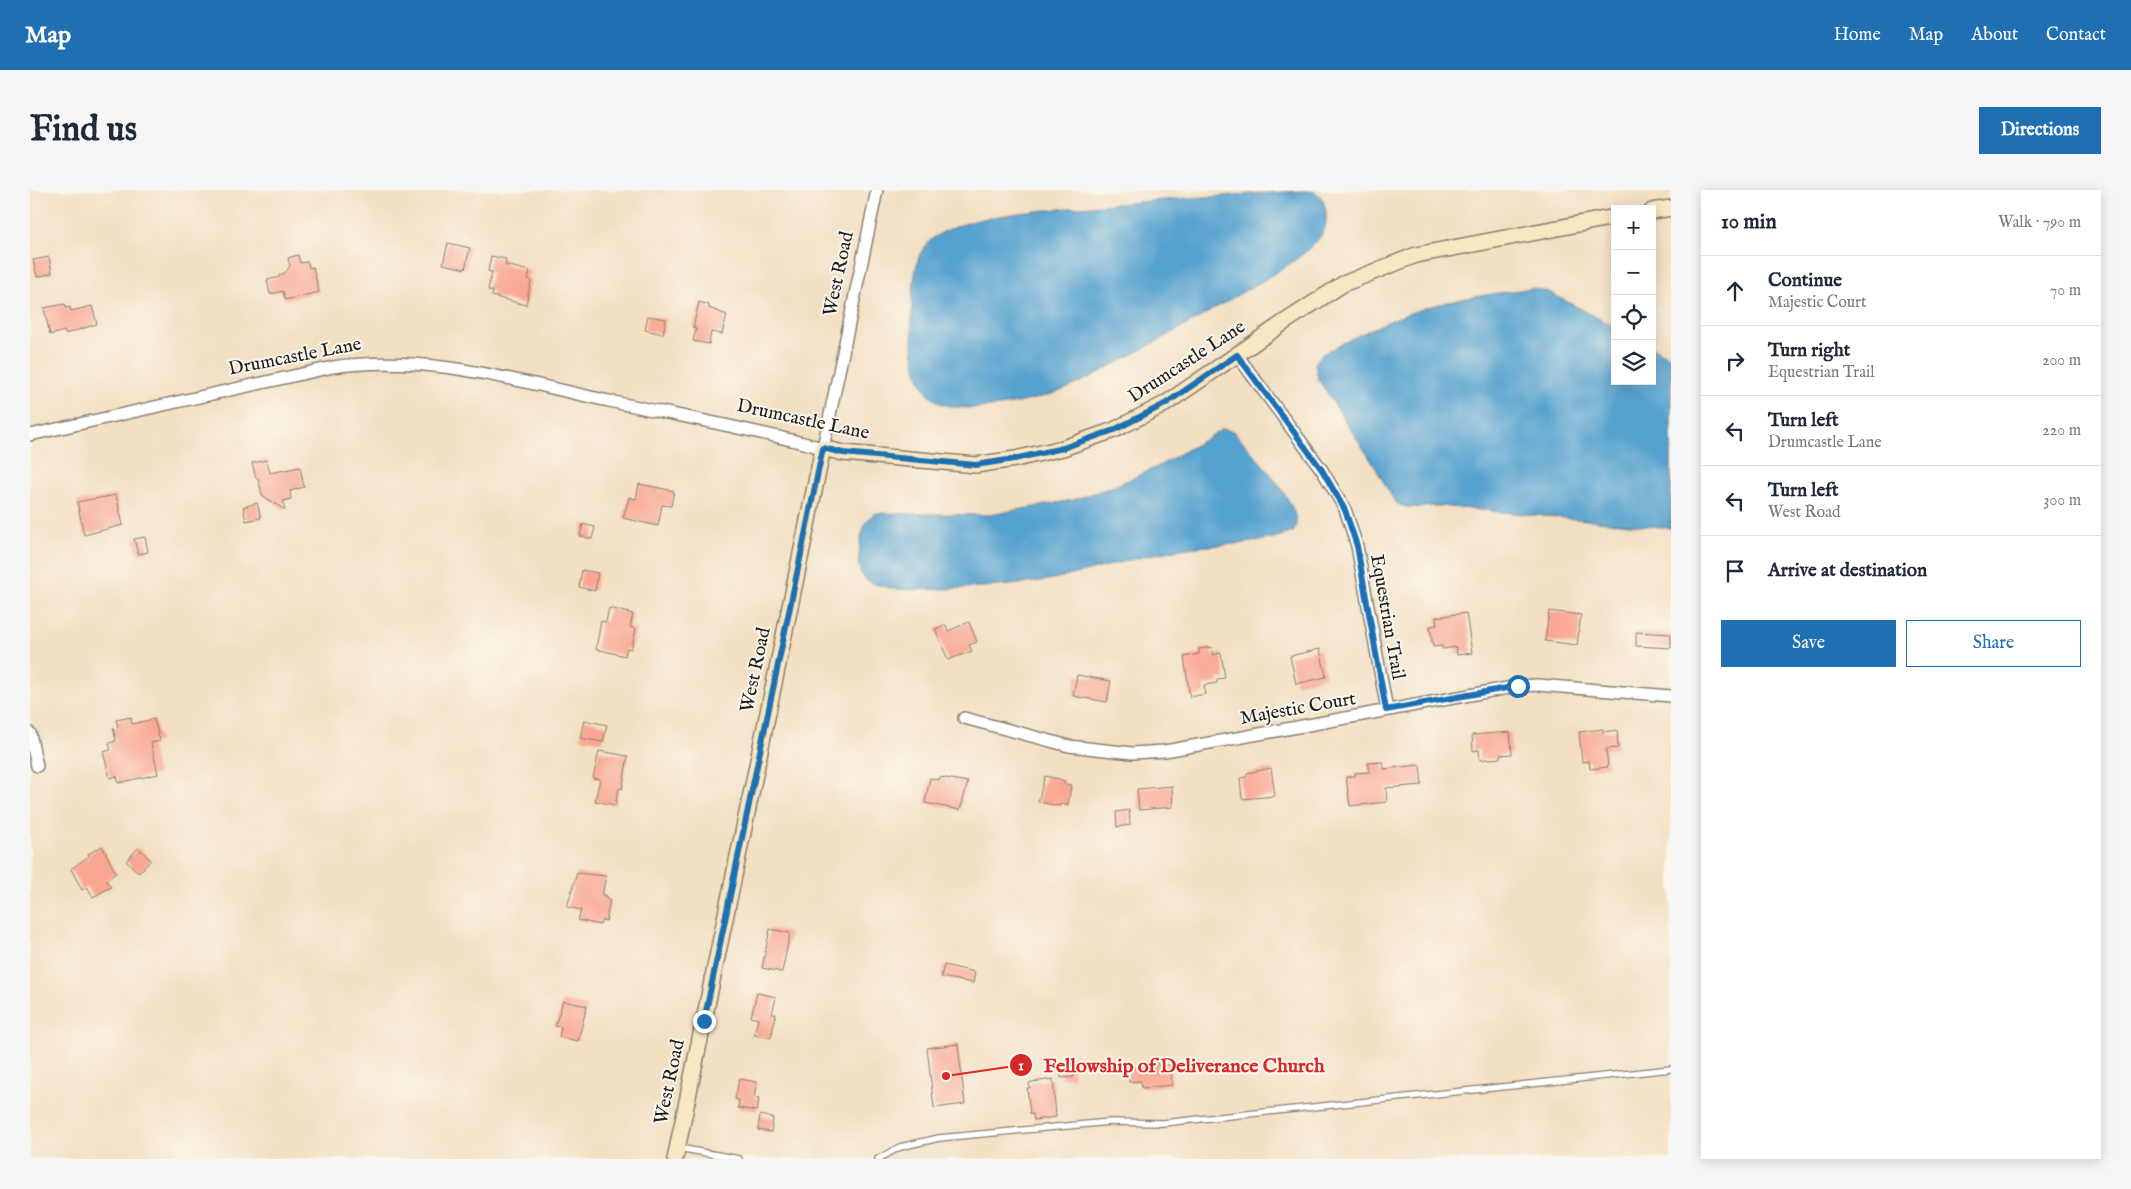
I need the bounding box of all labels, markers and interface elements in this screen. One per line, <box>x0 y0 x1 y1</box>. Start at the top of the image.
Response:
text: Map <box>25 20 71 51</box>
text: Home <box>1834 24 1881 47</box>
text: Map <box>1909 24 1943 47</box>
text: About <box>1971 24 2018 47</box>
text: Contact <box>2046 24 2106 47</box>
button: Directions <box>1979 107 2101 154</box>
text: Find us <box>30 108 137 153</box>
map controls <box>1611 205 1656 385</box>
button: + <box>1611 205 1656 250</box>
text: 10 min <box>1721 209 1777 236</box>
text: Walk · 790 m <box>1998 213 2081 233</box>
street label: West Road <box>818 229 860 319</box>
button: − <box>1611 250 1656 295</box>
text: Continue <box>1768 269 1842 293</box>
icon: ahead <box>1721 277 1749 305</box>
text: 70 m <box>2050 281 2081 301</box>
text: Majestic Court <box>1768 293 1866 313</box>
button: locate <box>1611 295 1656 340</box>
street label: Drumcastle Lane <box>1124 315 1250 409</box>
street label: Drumcastle Lane <box>227 332 364 382</box>
text: Turn right <box>1768 339 1850 363</box>
button: layers <box>1611 340 1656 385</box>
icon: right <box>1721 347 1749 375</box>
text: 200 m <box>2042 351 2081 371</box>
text: Equestrian Trail <box>1768 363 1875 383</box>
street label: Drumcastle Lane <box>735 394 872 446</box>
text: Turn left <box>1768 409 1839 433</box>
icon: left <box>1721 417 1749 445</box>
text: 220 m <box>2042 421 2081 441</box>
text: Drumcastle Lane <box>1768 433 1882 453</box>
text: Turn left <box>1768 479 1839 503</box>
icon: left <box>1721 487 1749 515</box>
text: 300 m <box>2043 491 2081 511</box>
text: West Road <box>1768 503 1841 523</box>
street label: Equestrian Trail <box>1364 553 1410 682</box>
icon: arrive <box>1721 557 1749 585</box>
text: Arrive at destination <box>1768 559 1927 583</box>
button: Save <box>1721 620 1896 667</box>
button: Share <box>1906 620 2081 667</box>
street label: West Road <box>735 625 777 715</box>
route start <box>1507 675 1530 698</box>
street label: Majestic Court <box>1238 687 1358 731</box>
route end <box>693 1010 716 1033</box>
street label: West Road <box>649 1037 691 1127</box>
callout: Fellowship of Deliverance Church <box>1009 1048 1335 1083</box>
text: Fellowship of Deliverance Church <box>1043 1054 1325 1079</box>
text: 1 <box>1018 1056 1024 1075</box>

